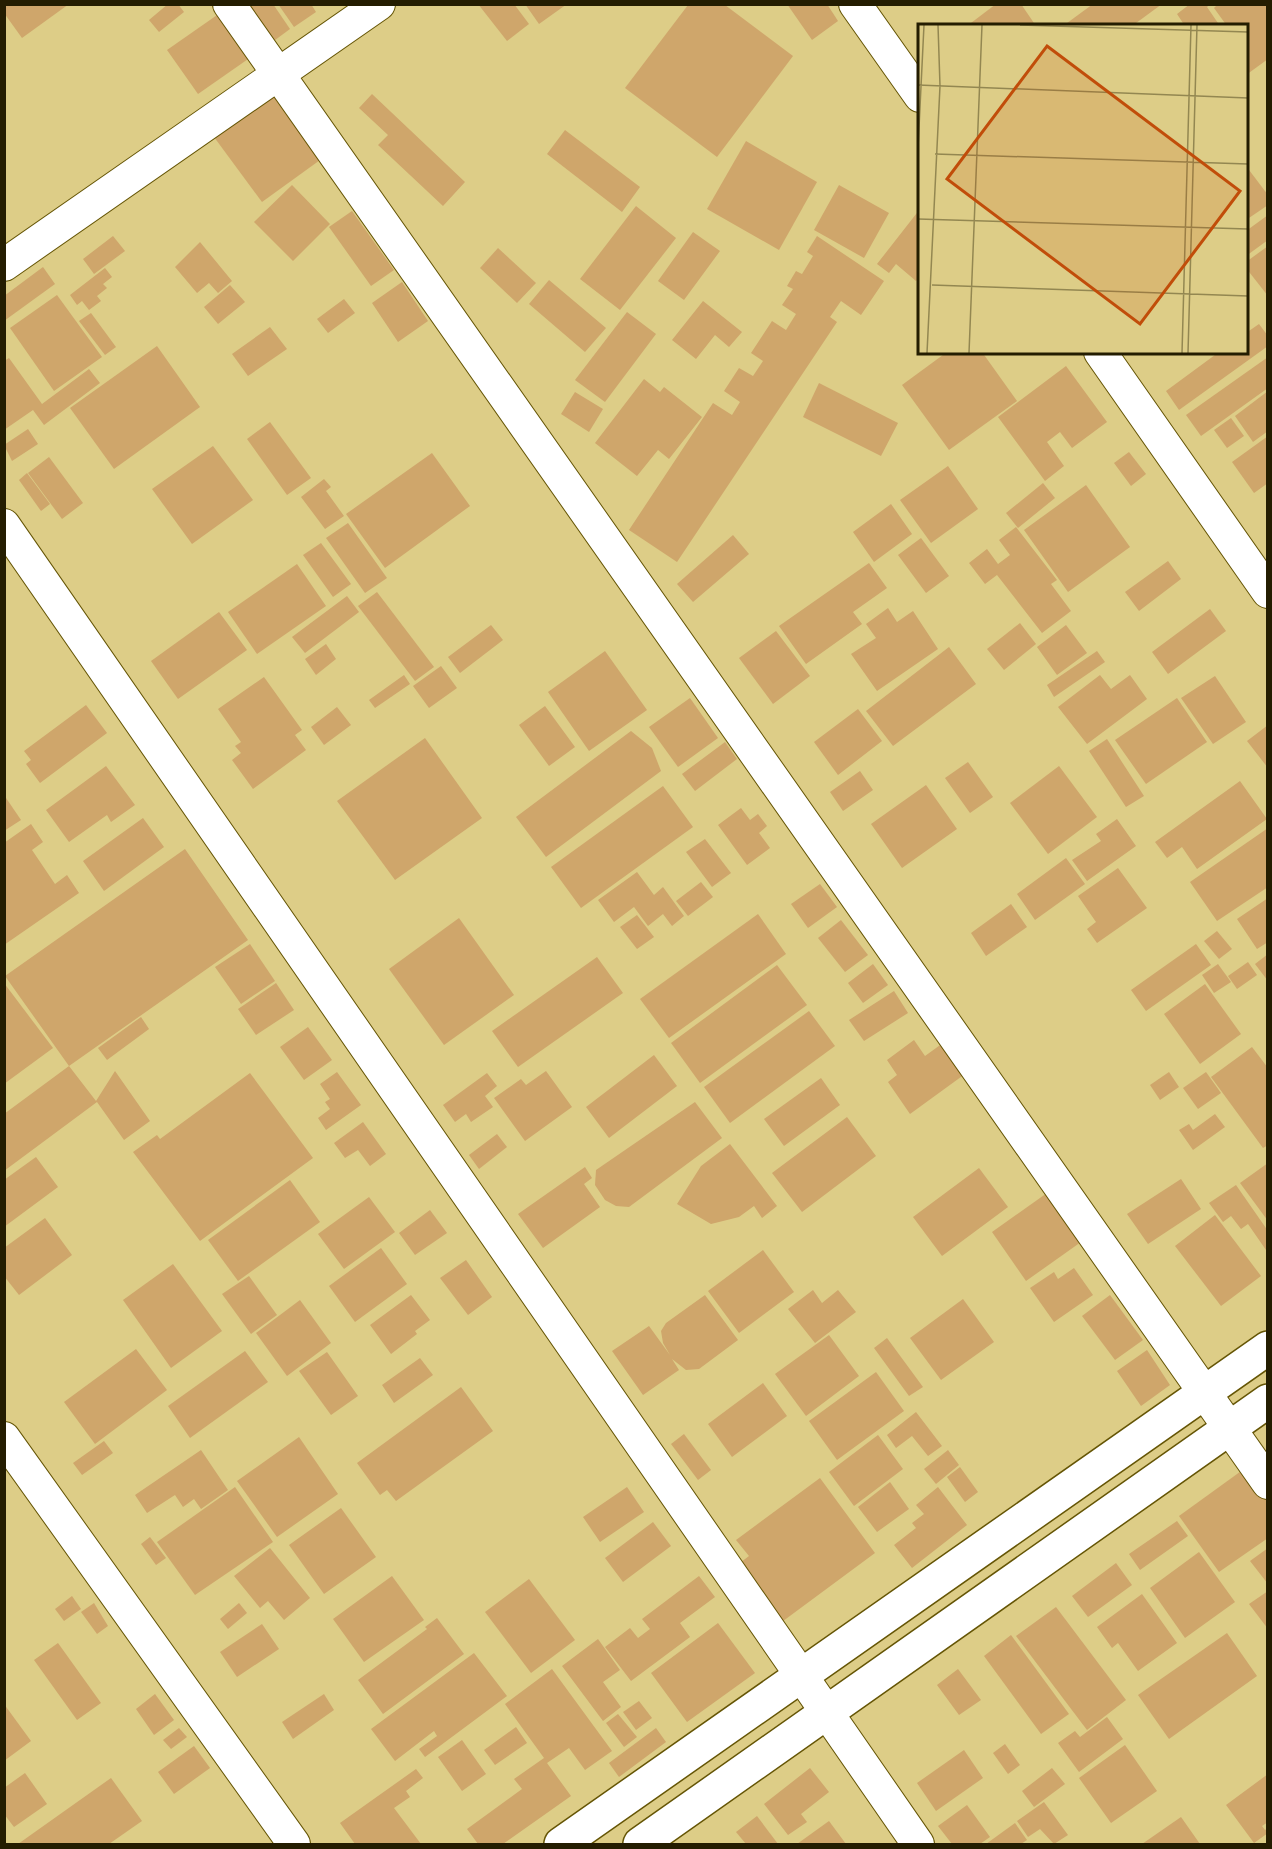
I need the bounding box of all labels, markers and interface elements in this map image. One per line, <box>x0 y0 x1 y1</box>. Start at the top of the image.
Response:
inset map <box>918 24 1248 354</box>

